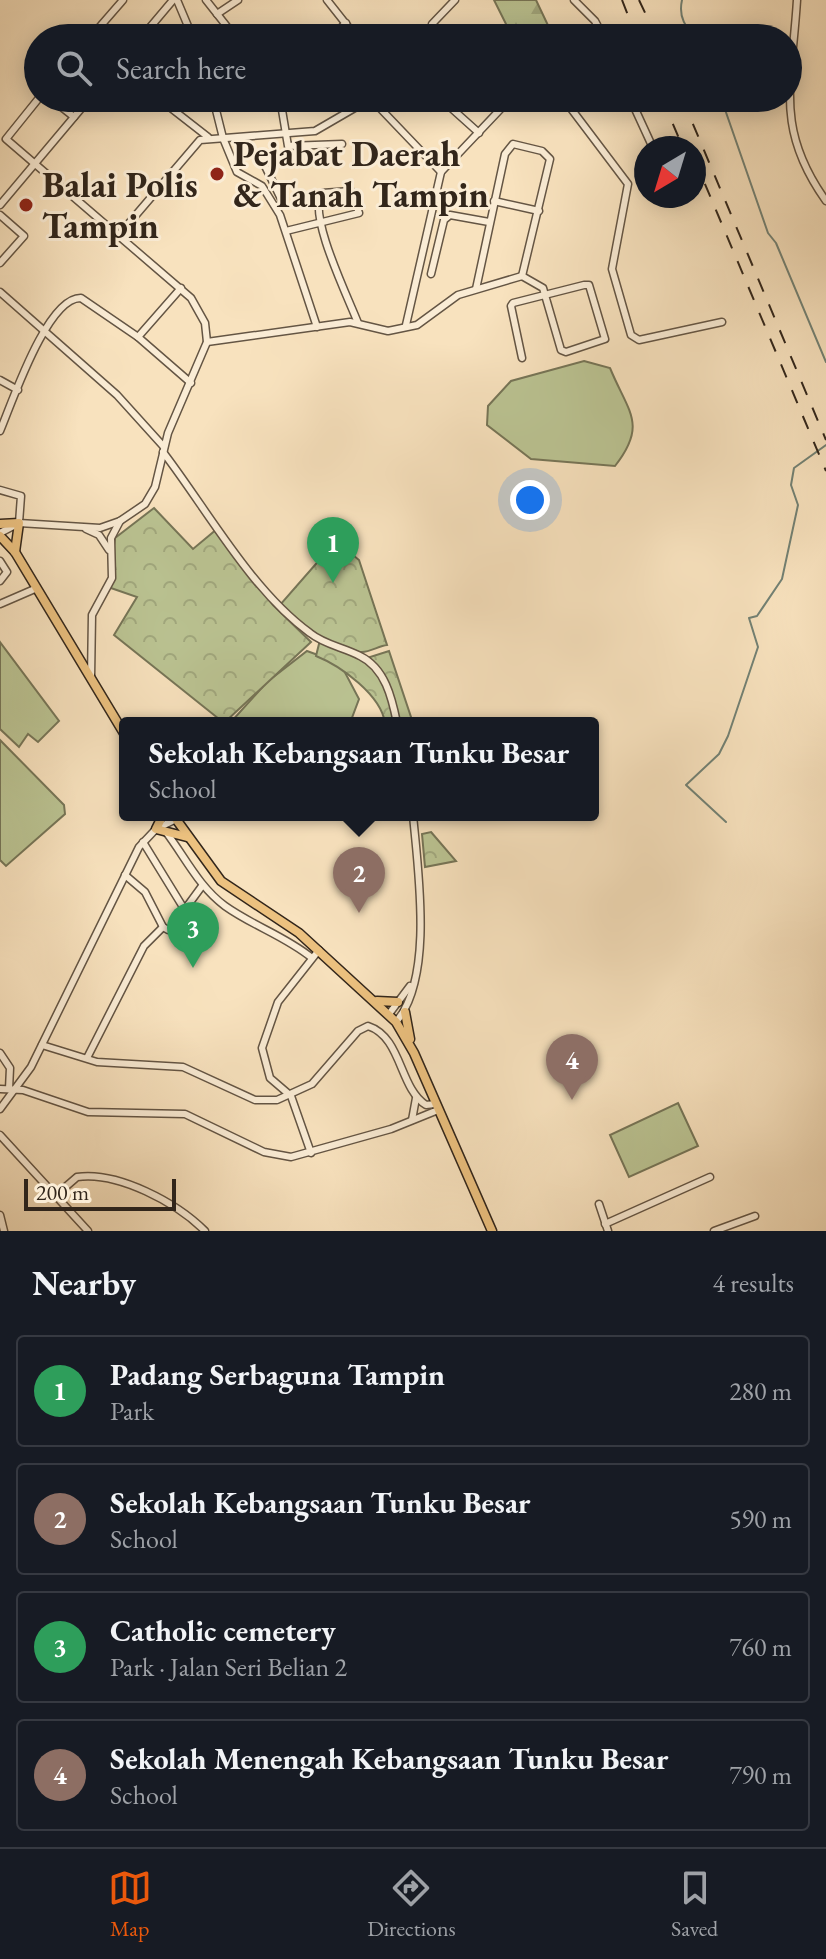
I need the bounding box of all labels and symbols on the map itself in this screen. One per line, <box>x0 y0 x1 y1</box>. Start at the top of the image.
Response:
place label: Pejabat Daerah & Tanah Tampin <box>233 130 489 218</box>
north arrow <box>634 136 706 208</box>
place label: Balai Polis Tampin <box>42 161 198 249</box>
marker: Pejabat Daerah & Tanah Tampin <box>208 165 226 183</box>
marker: Balai Polis Tampin <box>17 196 35 214</box>
your location <box>510 480 550 520</box>
pin: 1 <box>307 517 359 583</box>
pin: 2 <box>333 847 385 913</box>
pin: 3 <box>167 902 219 968</box>
pin: 4 <box>546 1034 598 1100</box>
scale bar <box>24 1175 176 1211</box>

